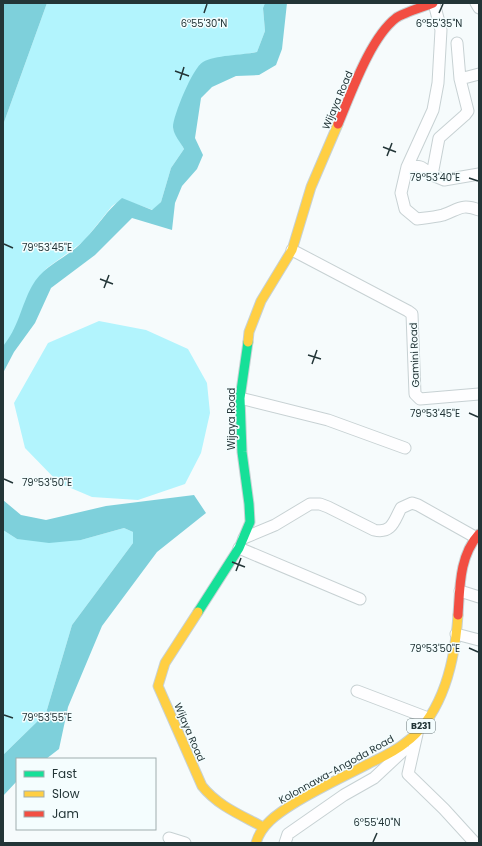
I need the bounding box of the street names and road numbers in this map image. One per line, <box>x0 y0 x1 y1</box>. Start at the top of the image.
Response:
street label: Wijaya Road <box>318 68 357 132</box>
street label: Gamini Road <box>406 322 423 388</box>
street label: Wijaya Road <box>224 388 239 450</box>
street label: Wijaya Road <box>170 700 209 764</box>
road number: B231 <box>407 719 435 733</box>
street label: Kolonnawa-Angoda Road <box>276 731 397 807</box>

